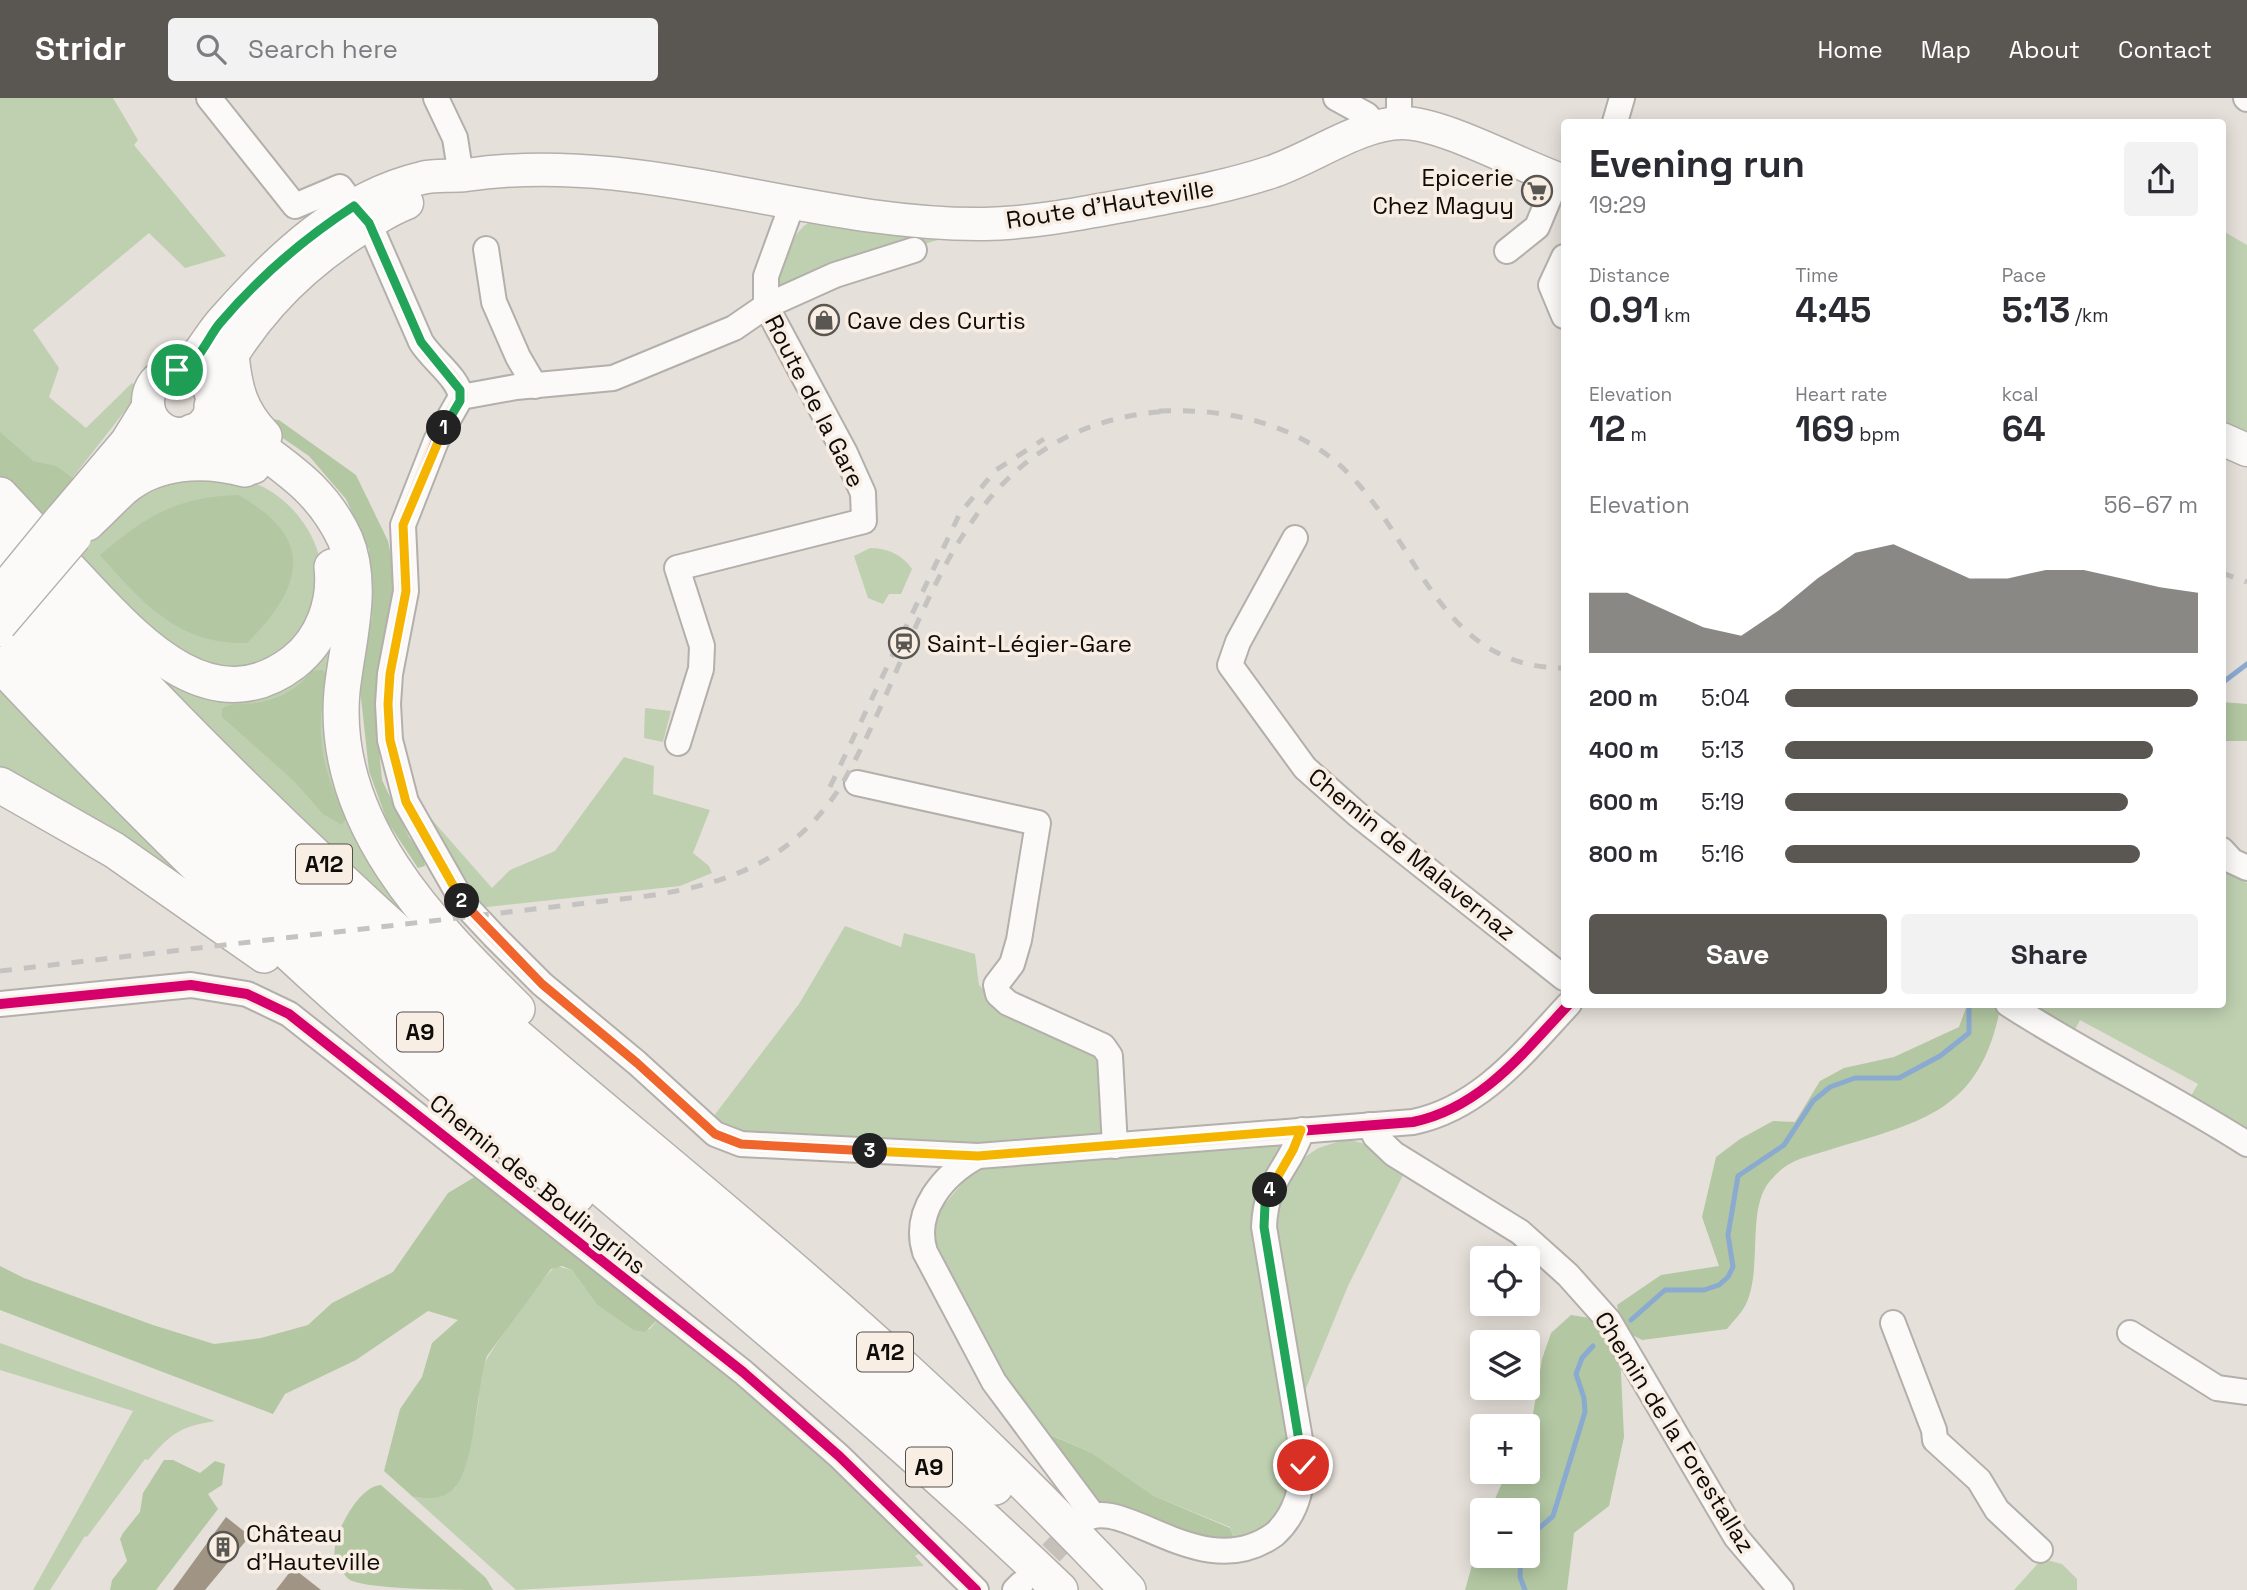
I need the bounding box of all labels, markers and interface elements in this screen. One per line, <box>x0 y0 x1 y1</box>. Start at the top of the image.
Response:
search box <box>168 18 658 81</box>
text: Stridr <box>35 28 126 70</box>
icon: search <box>192 30 230 68</box>
text: Search here <box>248 32 398 66</box>
text: Home <box>1817 34 1883 65</box>
text: Map <box>1921 34 1971 65</box>
text: About <box>2009 34 2080 65</box>
text: Contact <box>2118 34 2212 65</box>
text: Evening run <box>1589 140 1805 188</box>
button: share <box>2124 142 2198 216</box>
place label: Epicerie Chez Maguy <box>1372 162 1514 221</box>
street label: Route d'Hauteville <box>1004 172 1216 236</box>
supermarket icon: Epicerie Chez Maguy <box>1520 174 1554 208</box>
text: 19:29 <box>1589 190 1646 220</box>
text: Distance <box>1589 263 1670 288</box>
text: Time <box>1795 263 1839 288</box>
text: Pace <box>2002 263 2046 288</box>
text: 0.91 <box>1589 288 1659 332</box>
text: 4:45 <box>1795 288 1871 332</box>
text: 5:13 <box>2002 288 2070 332</box>
shop icon: Cave des Curtis <box>807 303 841 337</box>
text: km <box>1659 303 1691 328</box>
text: /km <box>2070 303 2109 328</box>
place label: Cave des Curtis <box>847 305 1026 336</box>
street label: Route de la Gare <box>758 309 872 493</box>
pin <box>147 340 207 400</box>
icon: arrive <box>158 351 196 389</box>
text: Elevation <box>1589 382 1672 407</box>
text: Heart rate <box>1795 382 1888 407</box>
text: kcal <box>2002 382 2038 407</box>
text: 12 <box>1589 407 1626 451</box>
text: 169 <box>1795 407 1854 451</box>
text: 64 <box>2002 407 2046 451</box>
pin: 1 <box>426 410 462 446</box>
text: 1 <box>439 415 448 440</box>
text: m <box>1626 422 1647 447</box>
text: bpm <box>1854 422 1900 447</box>
text: Elevation <box>1589 490 1690 520</box>
text: 56–67 m <box>2104 490 2198 520</box>
station icon: Saint-Légier-Gare <box>887 626 921 660</box>
place label: Saint-Légier-Gare <box>927 628 1132 659</box>
text: 200 m <box>1589 683 1658 713</box>
text: 5:04 <box>1701 683 1750 713</box>
text: 400 m <box>1589 735 1659 765</box>
text: 5:13 <box>1701 735 1744 765</box>
street label: Chemin de Malavernaz <box>1302 761 1522 947</box>
text: 600 m <box>1589 787 1659 817</box>
text: 5:19 <box>1701 787 1744 817</box>
text: 800 m <box>1589 839 1658 869</box>
text: 5:16 <box>1701 839 1744 869</box>
road number: A12 <box>296 844 352 884</box>
pin: 2 <box>444 884 480 918</box>
text: 2 <box>456 888 467 913</box>
button: Save <box>1589 914 1887 994</box>
button: Share <box>1901 914 2198 994</box>
road number: A9 <box>397 1012 443 1051</box>
street label: Chemin des Boulingrins <box>423 1087 653 1281</box>
pin: 3 <box>852 1134 888 1168</box>
text: 3 <box>864 1138 875 1163</box>
pin: 4 <box>1252 1172 1288 1208</box>
text: 4 <box>1263 1177 1276 1202</box>
map controls <box>1470 1246 1540 1568</box>
button: locate <box>1470 1246 1540 1316</box>
street label: Chemin de la Forestallaz <box>1588 1305 1762 1559</box>
button: layers <box>1470 1330 1540 1400</box>
road number: A12 <box>857 1332 913 1372</box>
button: + <box>1470 1414 1540 1484</box>
pin <box>1273 1435 1333 1495</box>
icon: check <box>1284 1446 1322 1484</box>
road number: A9 <box>906 1448 952 1486</box>
button: − <box>1470 1498 1540 1568</box>
place label: Château d'Hauteville <box>246 1518 381 1577</box>
building icon: Château d'Hauteville <box>206 1530 240 1564</box>

